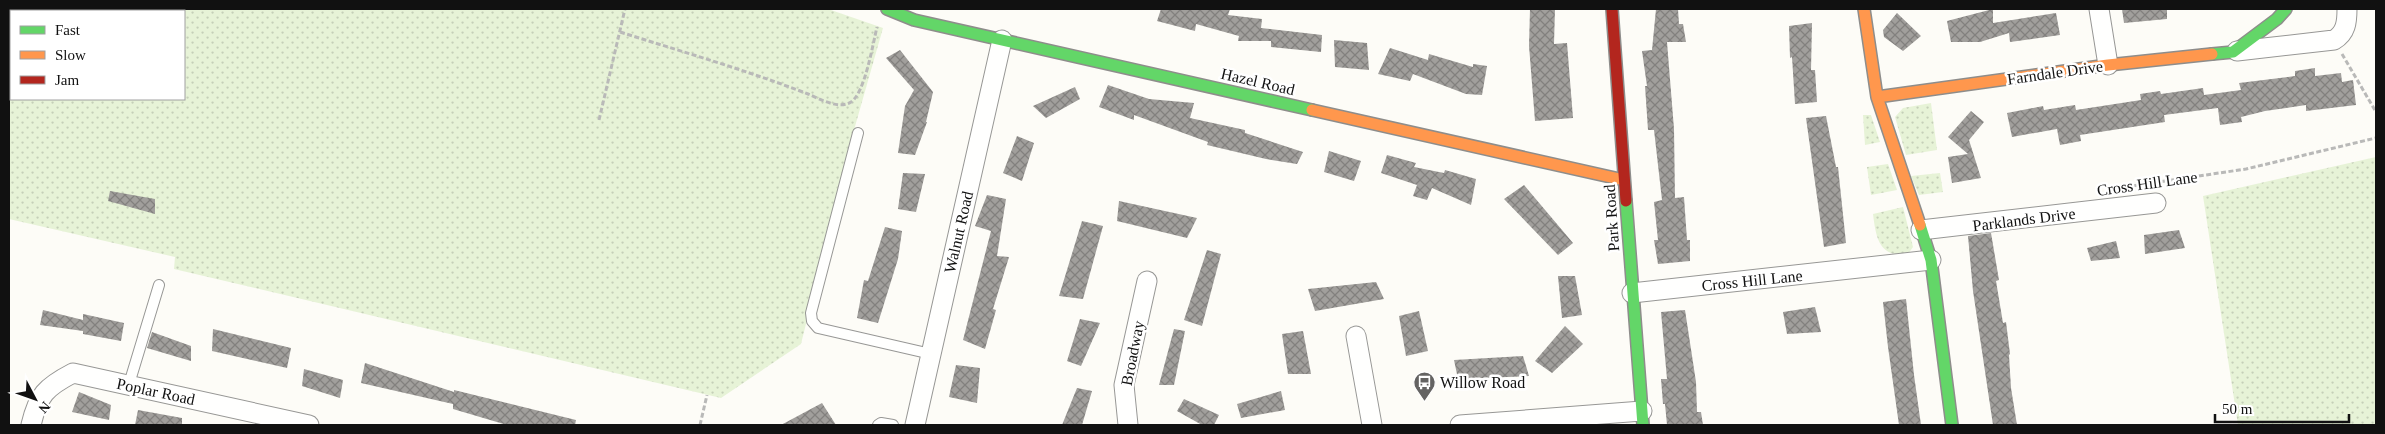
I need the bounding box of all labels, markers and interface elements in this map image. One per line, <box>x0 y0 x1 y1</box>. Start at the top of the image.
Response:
legend <box>10 10 185 100</box>
text: Fast <box>55 22 81 38</box>
text: Slow <box>55 47 86 63</box>
street label: Farndale Drive <box>2006 57 2104 88</box>
street label: Hazel Road <box>1219 65 1296 98</box>
text: Jam <box>55 72 79 88</box>
street label: Cross Hill Lane <box>2096 168 2198 199</box>
street label: Park Road <box>1601 184 1622 252</box>
street label: Walnut Road <box>941 189 976 275</box>
street label: Parklands Drive <box>1972 205 2076 234</box>
street label: Cross Hill Lane <box>1701 267 1803 294</box>
street label: Broadway <box>1118 319 1148 387</box>
bus stop icon: Willow Road <box>1412 370 1436 401</box>
north arrow <box>10 374 60 424</box>
place label: Willow Road <box>1440 374 1525 391</box>
street label: Poplar Road <box>115 375 197 409</box>
scale bar <box>2215 392 2349 424</box>
text: N <box>35 398 53 416</box>
text: 50 m <box>2222 401 2253 417</box>

